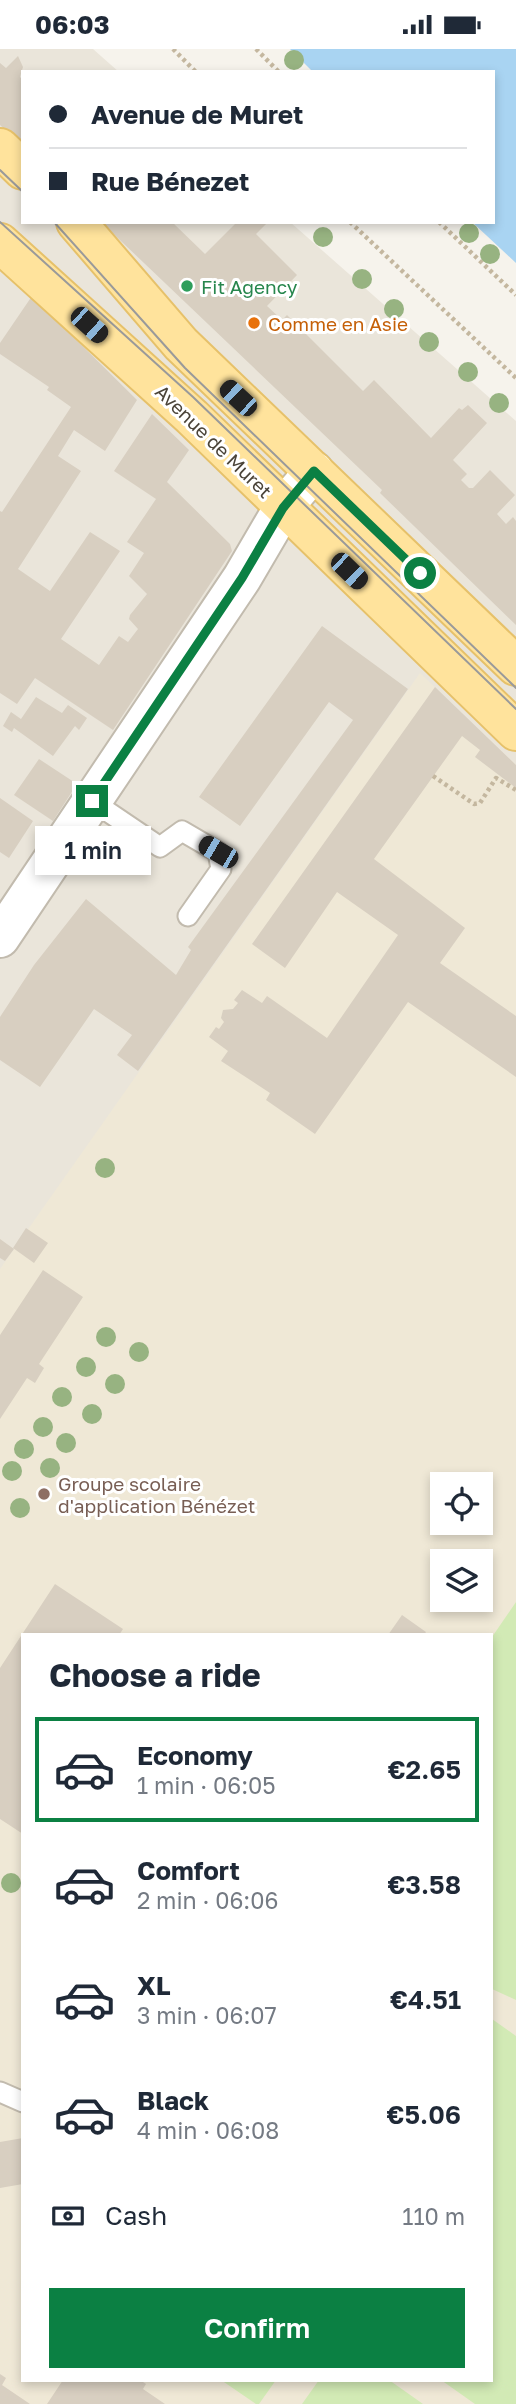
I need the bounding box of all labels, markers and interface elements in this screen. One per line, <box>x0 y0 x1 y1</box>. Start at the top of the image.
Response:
text: 06:03 <box>35 9 110 40</box>
text: Avenue de Muret <box>91 99 303 130</box>
text: Rue Bénezet <box>91 166 249 197</box>
place label: Fit Agency <box>201 275 298 298</box>
marker: Fit Agency <box>179 278 195 294</box>
car <box>67 303 112 347</box>
place label: Comme en Asie <box>268 312 408 335</box>
marker: Comme en Asie <box>246 315 262 331</box>
car <box>216 376 261 420</box>
street label: Avenue de Muret <box>151 380 277 502</box>
car <box>327 549 372 593</box>
route start <box>404 557 436 589</box>
route end <box>76 785 108 817</box>
callout: 1 min <box>34 825 150 875</box>
car <box>195 832 242 872</box>
text: 1 min <box>64 836 122 864</box>
place label: Groupe scolaire d'application Bénézet <box>58 1472 255 1517</box>
map controls <box>430 1472 493 1612</box>
button: locate <box>430 1472 493 1535</box>
marker: Groupe scolaire d'application Bénézet <box>36 1486 52 1502</box>
button: layers <box>430 1549 493 1612</box>
text: Choose a ride <box>49 1656 261 1694</box>
icon: car <box>53 1738 116 1801</box>
text: Economy <box>137 1740 253 1771</box>
text: €2.65 <box>388 1754 461 1785</box>
text: 1 min · 06:05 <box>137 1771 276 1799</box>
icon: car <box>53 1853 116 1916</box>
text: Comfort <box>137 1855 240 1886</box>
text: €3.58 <box>387 1869 461 1900</box>
text: 2 min · 06:06 <box>137 1886 278 1914</box>
icon: car <box>53 1968 116 2031</box>
text: XL <box>137 1970 171 2001</box>
text: €4.51 <box>390 1984 461 2015</box>
text: 3 min · 06:07 <box>137 2001 277 2029</box>
icon: car <box>53 2083 116 2146</box>
text: Black <box>137 2085 209 2116</box>
text: €5.06 <box>387 2099 461 2130</box>
text: 4 min · 06:08 <box>137 2116 279 2144</box>
icon: cash <box>49 2197 87 2235</box>
text: Cash <box>105 2200 167 2231</box>
text: 110 m <box>402 2202 465 2230</box>
button: Confirm <box>49 2288 465 2368</box>

